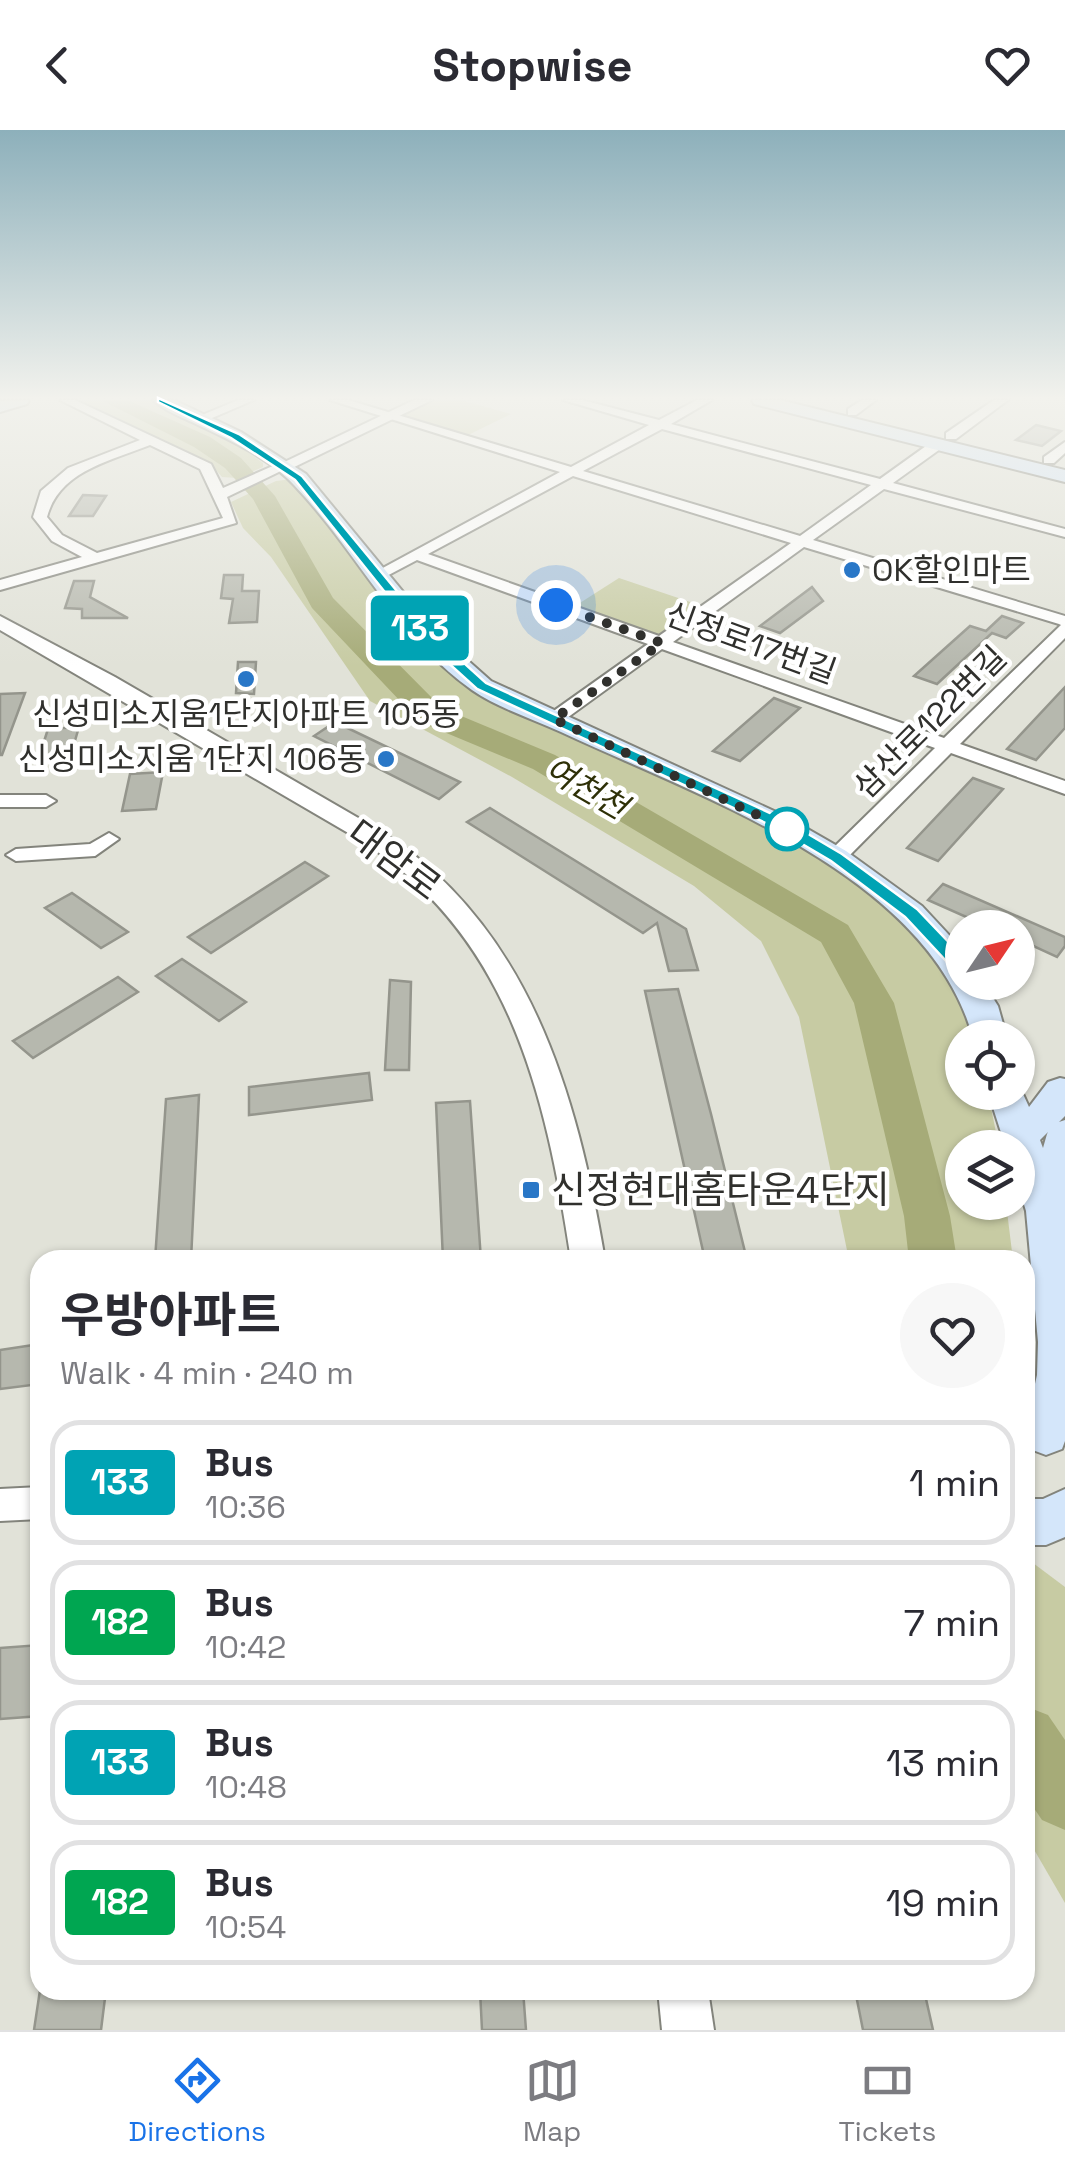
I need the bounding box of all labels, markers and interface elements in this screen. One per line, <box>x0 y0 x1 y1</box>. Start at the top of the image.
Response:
text: Stopwise <box>433 37 632 94</box>
icon: back <box>30 38 85 93</box>
icon: heart <box>980 38 1035 93</box>
place label: OK할인마트 <box>872 550 1031 590</box>
marker: OK할인마트 <box>841 559 863 581</box>
your location <box>531 580 581 630</box>
street label: 신정로17번길 <box>660 594 842 692</box>
line badge: 133 <box>362 596 478 660</box>
text: 133 <box>391 606 449 650</box>
street label: 삼산로122번길 <box>845 637 1015 807</box>
marker: 신성미소지움1단지아파트 105동 <box>235 668 257 690</box>
place label: 신성미소지움1단지아파트 105동 <box>32 694 460 734</box>
place label: 신성미소지움 1단지 106동 <box>18 739 366 779</box>
marker: 신성미소지움 1단지 106동 <box>375 748 397 770</box>
water label: 여천천 <box>538 749 637 829</box>
unlabelled marker <box>766 808 808 850</box>
street label: 대암로 <box>338 809 450 911</box>
north arrow <box>945 910 1035 1000</box>
map controls <box>945 910 1035 1220</box>
button: locate <box>945 1020 1035 1110</box>
button: layers <box>945 1130 1035 1220</box>
place label: 신정현대홈타운4단지 <box>551 1166 889 1214</box>
marker: 신정현대홈타운4단지 <box>520 1179 542 1201</box>
button: heart <box>900 1283 1005 1388</box>
text: 우방아파트 <box>60 1285 281 1346</box>
text: Walk · 4 min · 240 m <box>60 1353 354 1393</box>
text: Bus <box>205 1439 274 1487</box>
text: 1 min <box>909 1459 1000 1507</box>
text: 133 <box>91 1460 149 1504</box>
text: 10:36 <box>205 1487 286 1527</box>
text: Bus <box>205 1579 274 1627</box>
text: 7 min <box>904 1599 1000 1647</box>
text: 182 <box>91 1600 149 1644</box>
text: 10:42 <box>205 1627 286 1667</box>
text: Bus <box>205 1719 274 1767</box>
text: 13 min <box>886 1739 1000 1787</box>
text: 133 <box>91 1740 149 1784</box>
text: 10:48 <box>205 1767 287 1807</box>
text: Bus <box>205 1859 274 1907</box>
text: 19 min <box>886 1879 1000 1927</box>
text: 182 <box>91 1880 149 1924</box>
text: 10:54 <box>205 1907 286 1947</box>
tab: Directions <box>129 2053 266 2149</box>
tab: Map <box>523 2053 581 2149</box>
tab: Tickets <box>839 2053 936 2149</box>

